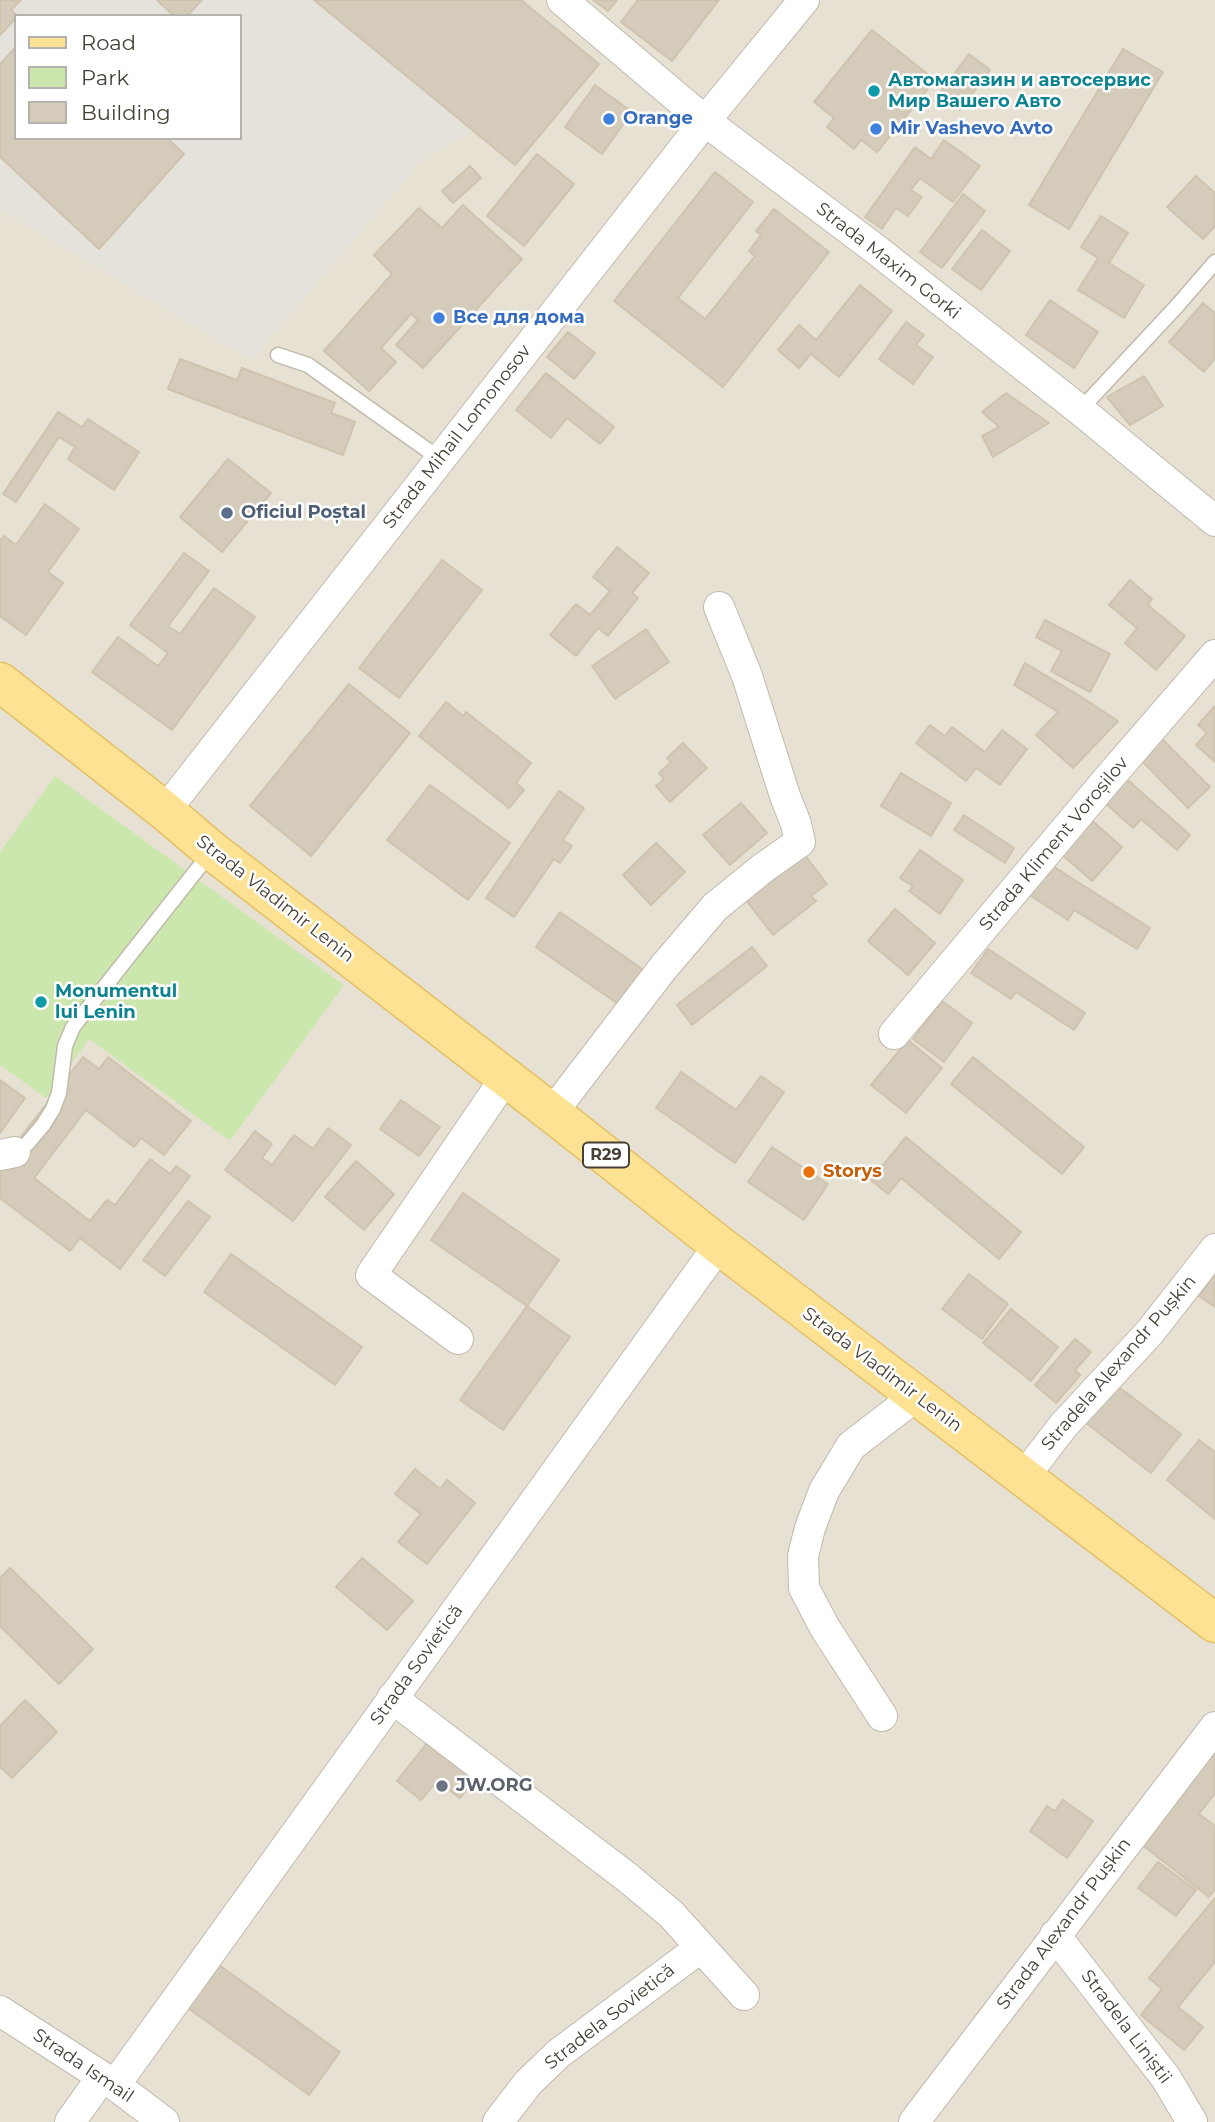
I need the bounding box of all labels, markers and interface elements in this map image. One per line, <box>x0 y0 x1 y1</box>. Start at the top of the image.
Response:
legend <box>14 14 242 140</box>
text: Road <box>81 30 136 55</box>
text: Park <box>81 65 129 90</box>
place label: Автомагазин и автосервис Мир Вашего Авто <box>888 70 1151 112</box>
marker: Автомагазин и автосервис Мир Вашего Авто <box>866 83 882 99</box>
text: Building <box>81 100 171 125</box>
place label: Orange <box>623 108 693 130</box>
marker: Orange <box>601 111 617 127</box>
place label: Mir Vashevo Avto <box>890 118 1053 140</box>
marker: Mir Vashevo Avto <box>868 121 884 137</box>
street label: Strada Maxim Gorki <box>812 198 964 324</box>
place label: Все для дома <box>453 307 585 329</box>
marker: Все для дома <box>431 310 447 326</box>
street label: Strada Mihail Lomonosov <box>378 341 536 533</box>
place label: Oficiul Poștal <box>241 502 366 524</box>
marker: Oficiul Poștal <box>219 505 235 521</box>
street label: Strada Kliment Voroșilov <box>975 753 1133 935</box>
street label: Strada Vladimir Lenin <box>192 831 358 967</box>
place label: Monumentul lui Lenin <box>55 981 177 1024</box>
marker: Monumentul lui Lenin <box>33 994 49 1010</box>
road number: R29 <box>583 1142 629 1168</box>
place label: Storys <box>823 1161 882 1183</box>
marker: Storys <box>801 1164 817 1180</box>
street label: Stradela Alexandr Pușkin <box>1037 1271 1201 1455</box>
street label: Strada Vladimir Lenin <box>798 1303 966 1437</box>
street label: Strada Sovietică <box>366 1601 468 1729</box>
place label: JW.ORG <box>456 1775 533 1797</box>
marker: JW.ORG <box>434 1778 450 1794</box>
street label: Strada Alexandr Pușkin <box>992 1834 1136 2014</box>
street label: Stradela Sovietică <box>541 1959 679 2075</box>
street label: Stradela Liniștii <box>1076 1966 1176 2088</box>
street label: Strada Ismail <box>29 2024 137 2108</box>

